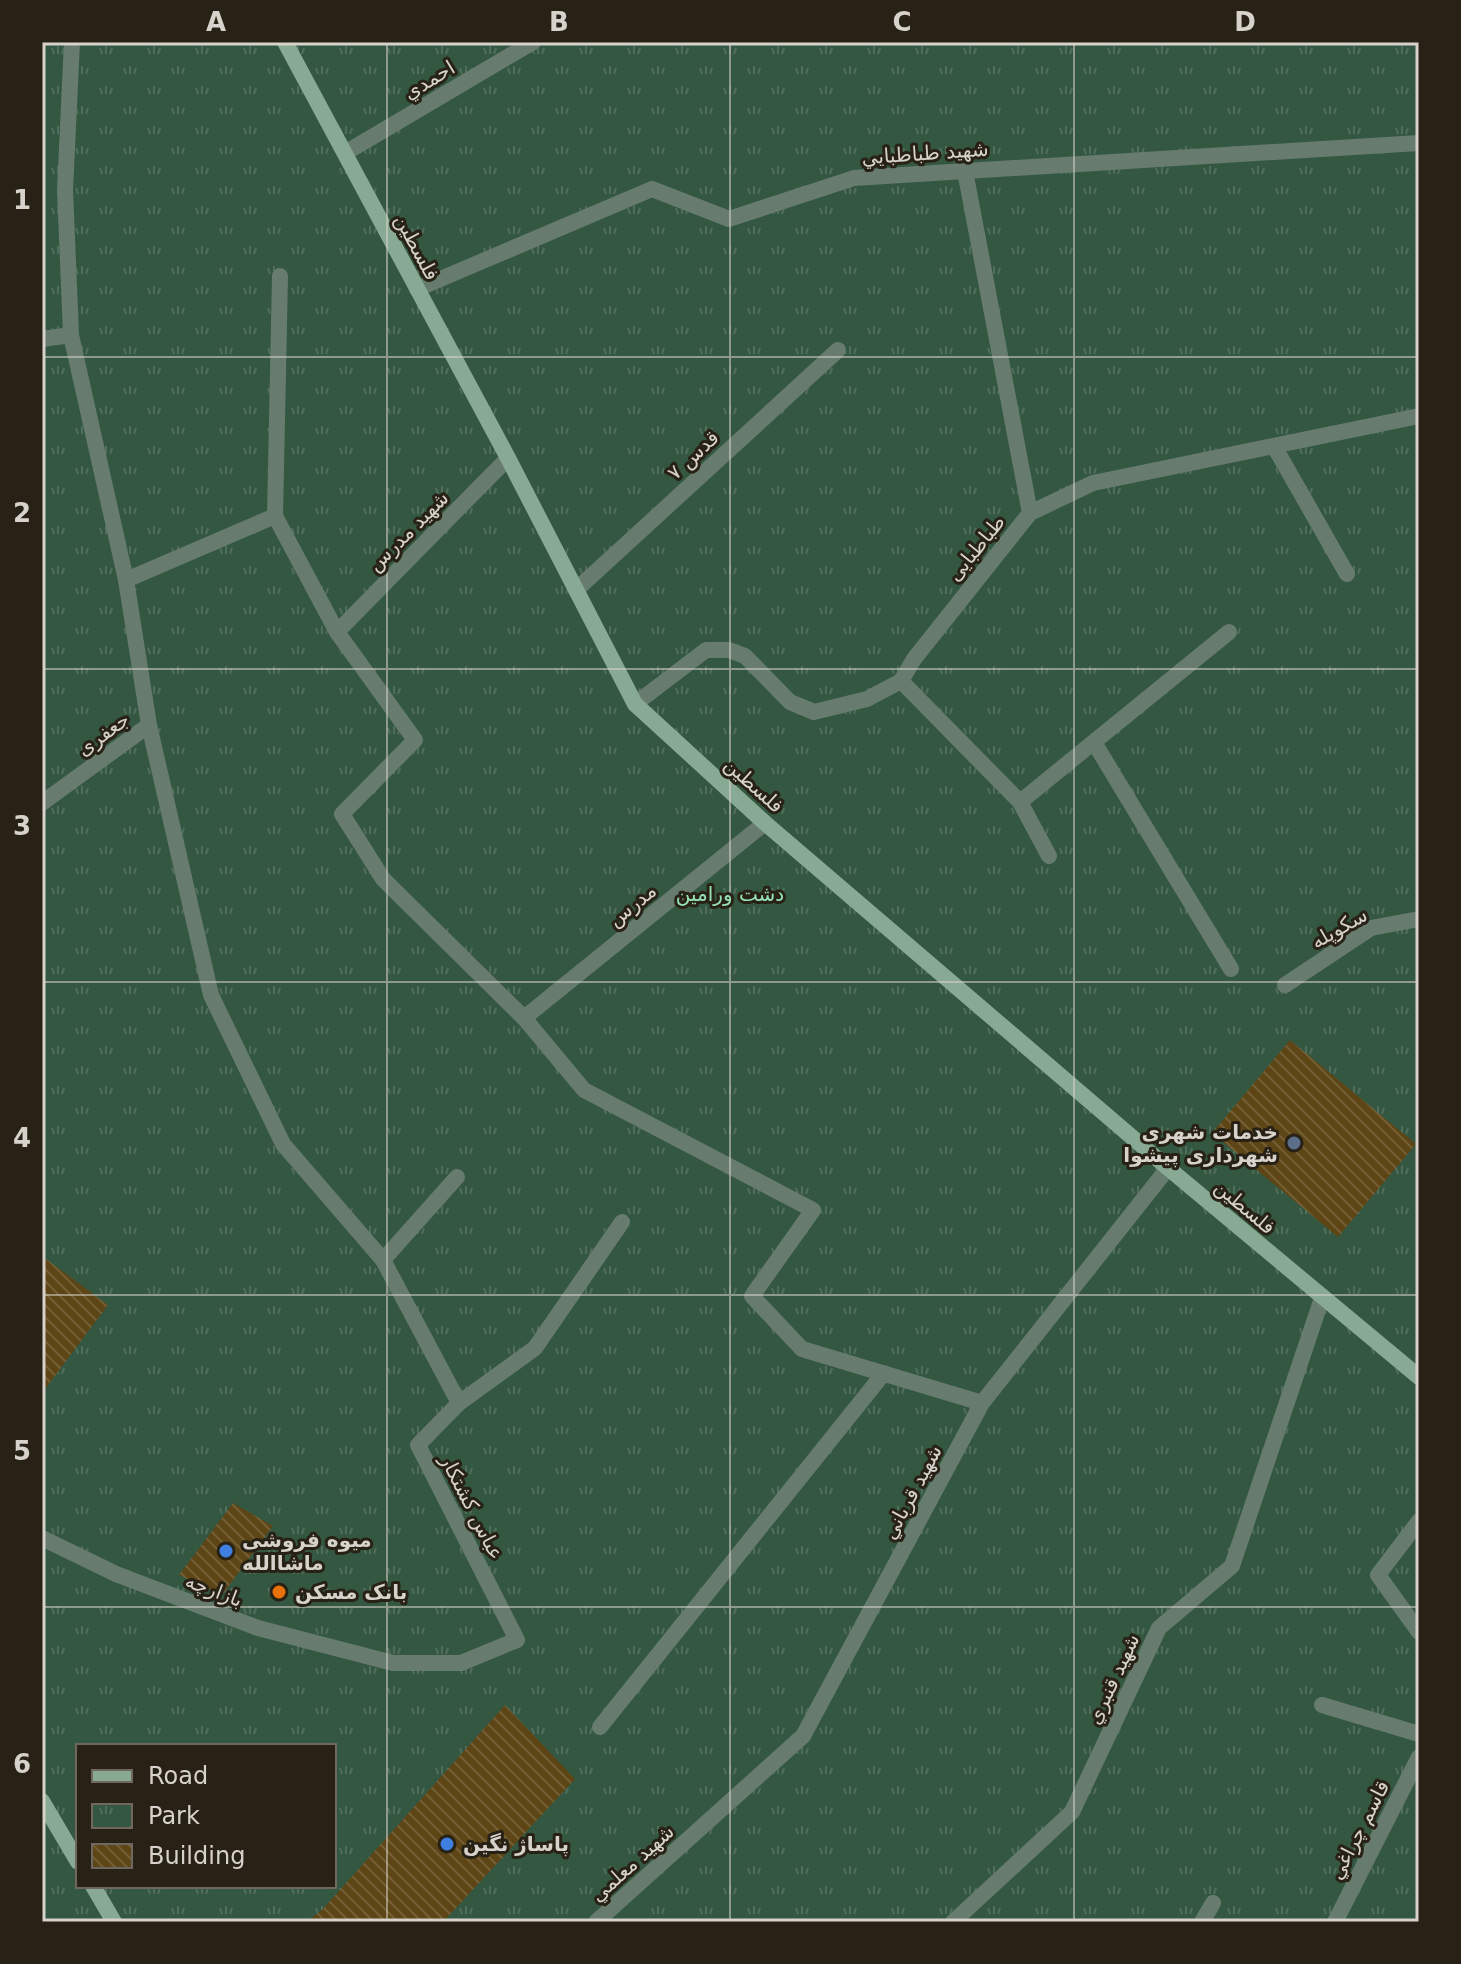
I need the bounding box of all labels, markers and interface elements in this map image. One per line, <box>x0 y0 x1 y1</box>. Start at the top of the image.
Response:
text: A <box>206 7 226 37</box>
text: B <box>549 7 569 37</box>
text: C <box>892 7 912 37</box>
text: D <box>1234 7 1256 37</box>
street label: احمدي <box>399 55 460 105</box>
street label: شهيد طباطبايي <box>861 137 989 170</box>
text: 1 <box>13 185 31 215</box>
street label: فلسطین <box>390 210 444 284</box>
street label: قدس ۷ <box>662 425 724 485</box>
street label: شهيد مدرس <box>363 486 453 576</box>
text: 2 <box>13 498 31 528</box>
street label: طباطبایی <box>942 510 1010 586</box>
street label: جعفری <box>72 707 134 761</box>
street label: فلسطین <box>719 752 789 818</box>
text: 3 <box>13 811 31 841</box>
street label: مدرس <box>603 878 661 932</box>
park label: دشت ورامین <box>676 882 784 906</box>
street label: سکوپله <box>1307 902 1372 955</box>
place label: خدمات شهری شهرداری پیشوا <box>1123 1120 1278 1168</box>
text: 4 <box>13 1123 31 1153</box>
marker: خدمات شهری شهرداری پیشوا <box>1285 1134 1303 1152</box>
street label: فلسطین <box>1210 1175 1280 1239</box>
text: 5 <box>13 1436 31 1466</box>
street label: شهيد قرباني <box>877 1441 948 1544</box>
street label: عباس كشتكار <box>435 1449 509 1564</box>
place label: میوه فروشی ماشاالله <box>242 1528 372 1575</box>
marker: میوه فروشی ماشاالله <box>217 1542 235 1560</box>
street label: بازارچه <box>182 1568 246 1612</box>
place label: بانک مسکن <box>295 1580 407 1604</box>
marker: بانک مسکن <box>270 1583 288 1601</box>
street label: شهيد قنبري <box>1082 1630 1145 1729</box>
legend <box>76 1744 336 1888</box>
text: 6 <box>13 1749 31 1779</box>
text: Road <box>148 1762 208 1790</box>
street label: قاسم چراغي <box>1324 1776 1395 1884</box>
text: Park <box>148 1802 200 1830</box>
street label: شهيد معلمي <box>585 1819 679 1907</box>
place label: پاساژ نگین <box>463 1832 569 1857</box>
marker: پاساژ نگین <box>438 1835 456 1853</box>
text: Building <box>148 1842 245 1870</box>

